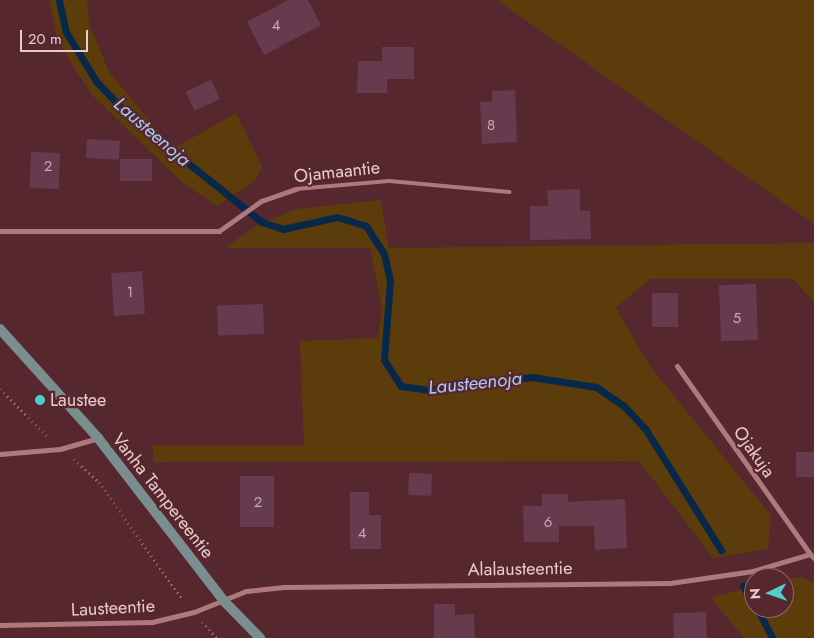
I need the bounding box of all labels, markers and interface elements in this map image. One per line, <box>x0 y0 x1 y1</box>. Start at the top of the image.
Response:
house number: 4 <box>272 17 280 35</box>
scale bar <box>22 20 90 52</box>
text: 20 m <box>28 28 62 50</box>
water label: Lausteenoja <box>109 92 195 172</box>
house number: 8 <box>487 117 495 135</box>
street label: Ojamaantie <box>293 157 381 187</box>
house number: 2 <box>44 158 52 176</box>
house number: 1 <box>127 284 133 302</box>
house number: 5 <box>733 310 741 328</box>
water label: Lausteenoja <box>427 367 523 399</box>
place label: Laustee <box>50 389 106 411</box>
marker: Laustee <box>34 394 46 406</box>
street label: Ojakuja <box>729 422 779 482</box>
street label: Vanha Tampereentie <box>107 429 219 563</box>
house number: 2 <box>254 494 262 512</box>
house number: 6 <box>544 514 552 532</box>
house number: 4 <box>358 525 366 543</box>
street label: Alalausteentie <box>467 557 573 581</box>
north arrow <box>744 568 794 618</box>
text: N <box>745 588 765 600</box>
street label: Lausteentie <box>70 595 156 621</box>

